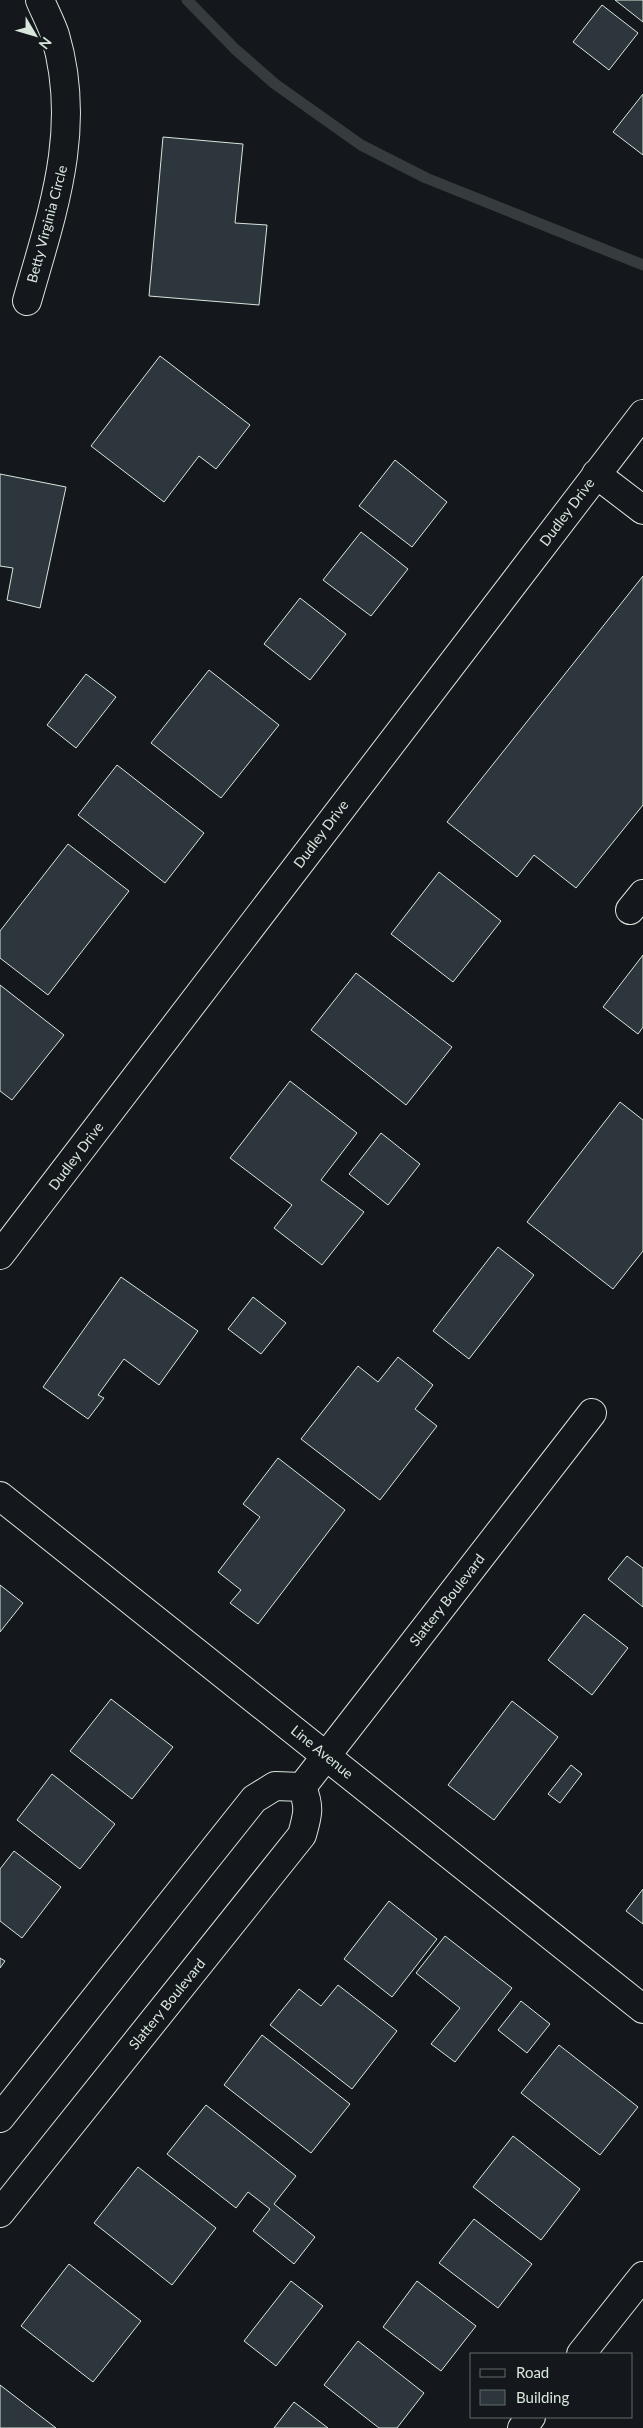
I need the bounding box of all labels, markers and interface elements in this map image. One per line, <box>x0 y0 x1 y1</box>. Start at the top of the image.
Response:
north arrow <box>10 10 60 60</box>
text: N <box>36 34 56 53</box>
street label: Betty Virginia Circle <box>23 163 70 284</box>
street label: Dudley Drive <box>536 474 598 549</box>
street label: Dudley Drive <box>290 796 352 871</box>
street label: Dudley Drive <box>45 1118 107 1193</box>
street label: Slattery Boulevard <box>405 1550 488 1649</box>
street label: Line Avenue <box>288 1721 357 1782</box>
street label: Slattery Boulevard <box>125 1955 208 2053</box>
legend <box>470 2353 633 2418</box>
text: Road <box>516 2363 549 2381</box>
text: Building <box>516 2388 569 2406</box>

